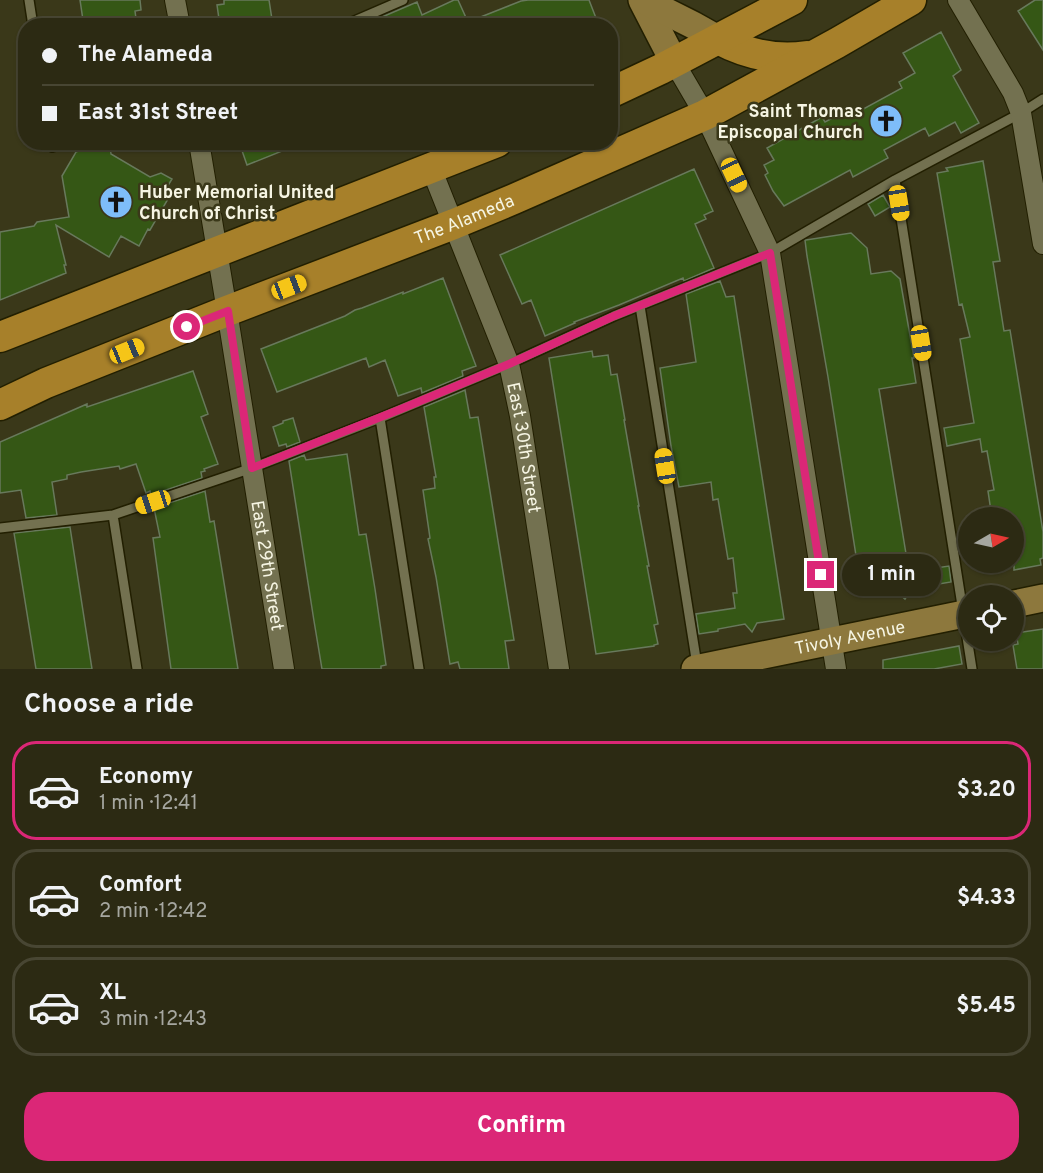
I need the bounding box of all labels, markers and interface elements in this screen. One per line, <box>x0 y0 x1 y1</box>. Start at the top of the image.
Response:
text: The Alameda <box>78 42 213 69</box>
text: East 31st Street <box>78 100 238 127</box>
place label: Saint Thomas Episcopal Church <box>717 101 863 145</box>
church icon: Saint Thomas Episcopal Church <box>868 103 904 139</box>
car <box>718 155 750 195</box>
place label: Huber Memorial United Church of Christ <box>139 182 334 226</box>
church icon: Huber Memorial United Church of Christ <box>98 184 134 220</box>
car <box>887 184 911 222</box>
street label: The Alameda <box>411 190 518 251</box>
car <box>269 272 309 302</box>
route start <box>173 313 200 340</box>
car <box>909 324 933 362</box>
car <box>107 336 147 366</box>
street label: East 30th Street <box>500 380 545 515</box>
car <box>653 447 677 485</box>
car <box>133 488 173 516</box>
street label: East 29th Street <box>244 499 288 633</box>
north arrow <box>958 507 1024 573</box>
map controls <box>958 507 1024 651</box>
callout: 1 min <box>842 554 941 596</box>
route end <box>807 561 834 588</box>
text: 1 min <box>867 562 916 588</box>
button: locate <box>958 585 1024 651</box>
street label: Tivoly Avenue <box>793 616 907 661</box>
text: Choose a ride <box>24 688 194 722</box>
icon: car <box>27 764 81 818</box>
text: Economy <box>99 764 193 791</box>
text: $3.20 <box>957 777 1016 804</box>
text: 1 min · 12:41 <box>99 791 198 817</box>
icon: car <box>27 872 81 926</box>
text: Comfort <box>99 872 182 899</box>
text: $4.33 <box>957 885 1016 912</box>
text: 2 min · 12:42 <box>99 899 207 925</box>
icon: car <box>27 980 81 1034</box>
text: XL <box>99 980 126 1007</box>
text: $5.45 <box>956 993 1016 1020</box>
text: 3 min · 12:43 <box>99 1007 207 1033</box>
button: Confirm <box>24 1092 1019 1161</box>

